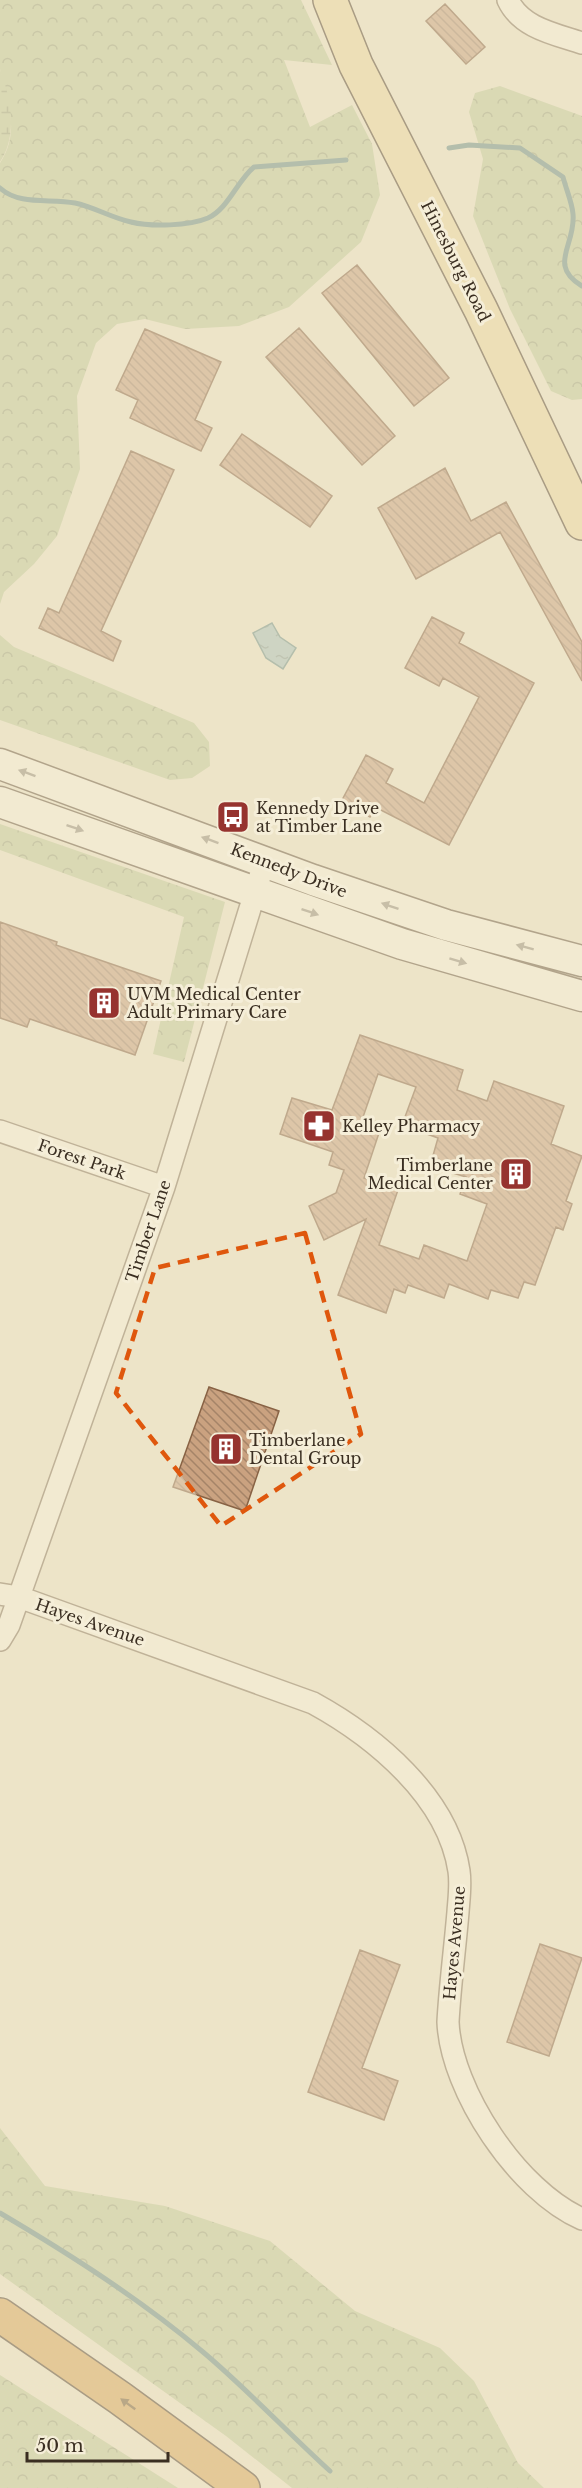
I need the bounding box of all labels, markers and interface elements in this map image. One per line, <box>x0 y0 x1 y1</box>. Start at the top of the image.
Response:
street label: Hinesburg Road <box>417 197 495 325</box>
one-way arrow <box>17 768 35 778</box>
place label: Kennedy Drive at Timber Lane <box>256 798 382 836</box>
bus stop icon: Kennedy Drive at Timber Lane <box>215 799 251 835</box>
one-way arrow <box>66 823 84 833</box>
one-way arrow <box>201 835 219 844</box>
street label: Kennedy Drive <box>228 839 350 901</box>
one-way arrow <box>381 901 399 911</box>
one-way arrow <box>301 908 319 918</box>
one-way arrow <box>516 942 534 951</box>
one-way arrow <box>449 957 467 966</box>
place label: UVM Medical Center Adult Primary Care <box>126 984 301 1022</box>
building icon: UVM Medical Center Adult Primary Care <box>86 985 122 1021</box>
pharmacy icon: Kelley Pharmacy <box>301 1108 337 1144</box>
place label: Kelley Pharmacy <box>342 1116 481 1136</box>
street label: Forest Park <box>35 1135 129 1184</box>
place label: Timberlane Medical Center <box>367 1155 493 1193</box>
building icon: Timberlane Medical Center <box>498 1156 534 1192</box>
street label: Timber Lane <box>121 1177 175 1285</box>
place label: Timberlane Dental Group <box>249 1430 362 1468</box>
building icon: Timberlane Dental Group <box>208 1431 244 1467</box>
street label: Hayes Avenue <box>33 1594 147 1650</box>
street label: Hayes Avenue <box>439 1885 469 2001</box>
one-way arrow <box>120 2397 136 2410</box>
scale bar <box>27 2425 168 2463</box>
text: 50 m <box>36 2435 84 2457</box>

